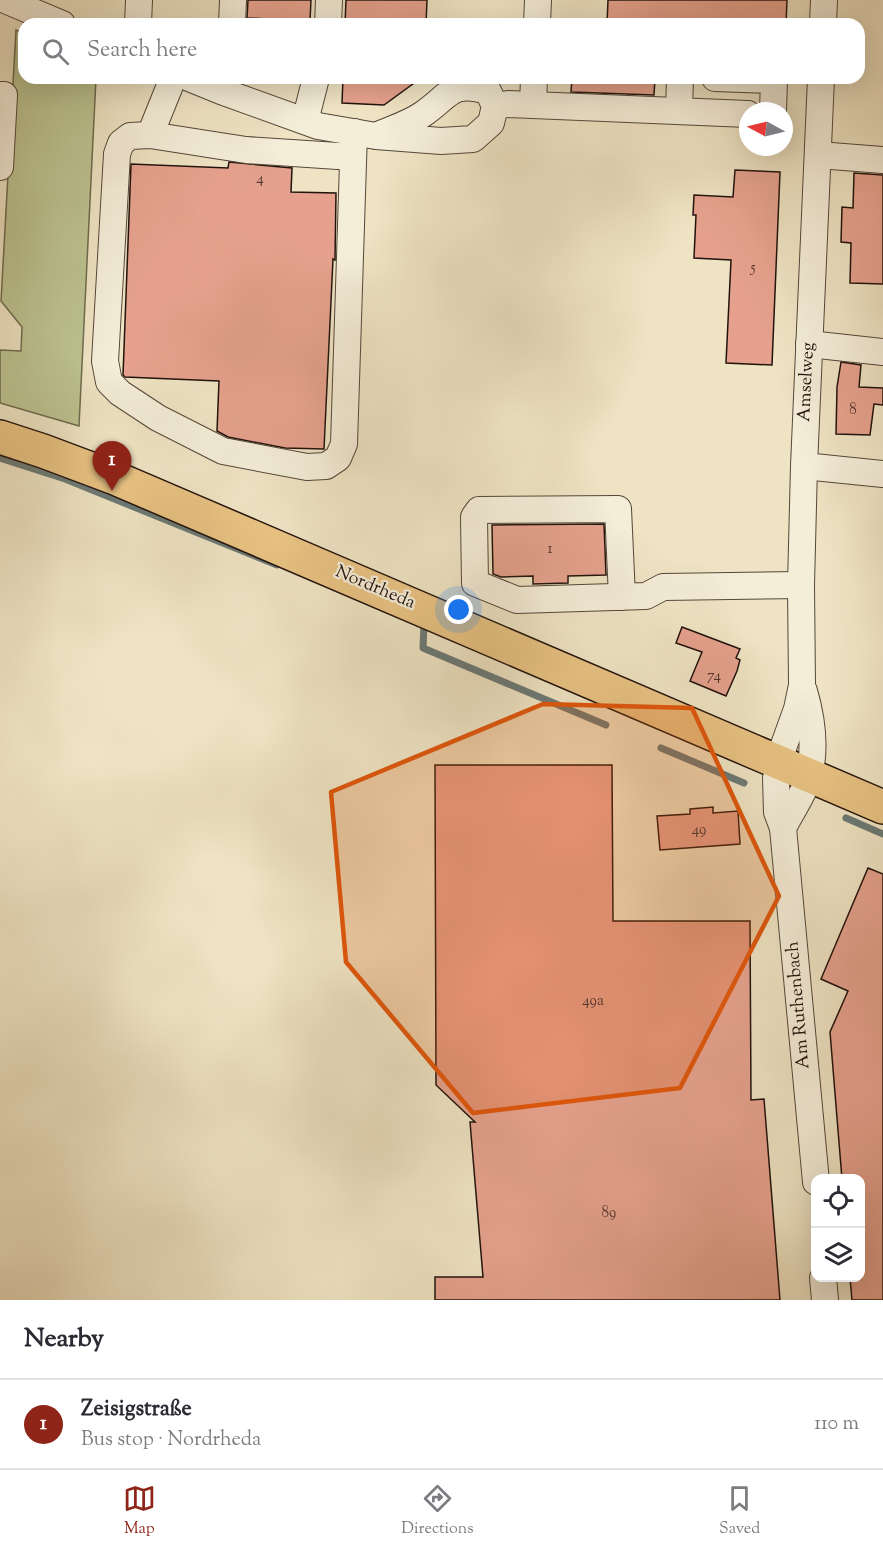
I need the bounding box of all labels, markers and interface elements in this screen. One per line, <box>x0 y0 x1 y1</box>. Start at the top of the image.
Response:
search box <box>18 18 865 84</box>
icon: search <box>39 35 72 68</box>
text: Search here <box>87 35 197 67</box>
north arrow <box>739 102 793 156</box>
house number: 4 <box>256 169 264 190</box>
house number: 5 <box>749 258 756 279</box>
street label: Amselweg <box>792 341 822 423</box>
house number: 8 <box>849 400 857 421</box>
pin: 1 <box>92 442 132 491</box>
house number: 1 <box>547 539 553 560</box>
street label: Nordrheda <box>331 560 419 616</box>
your location <box>444 595 473 624</box>
house number: 74 <box>707 666 721 687</box>
house number: 49 <box>692 820 706 841</box>
street label: Am Ruthenbach <box>780 940 818 1070</box>
house number: 49a <box>582 991 604 1012</box>
map controls <box>811 1174 865 1282</box>
button: locate <box>811 1174 865 1228</box>
house number: 89 <box>602 1203 616 1224</box>
button: layers <box>811 1228 865 1282</box>
text: Nearby <box>24 1321 104 1358</box>
text: Zeisigstraße <box>81 1394 192 1426</box>
text: 1 <box>40 1410 47 1439</box>
text: 110 m <box>814 1410 859 1439</box>
text: Bus stop · Nordrheda <box>81 1426 261 1455</box>
tab: Map <box>123 1482 156 1541</box>
tab: Directions <box>401 1482 474 1541</box>
tab: Saved <box>719 1482 760 1541</box>

